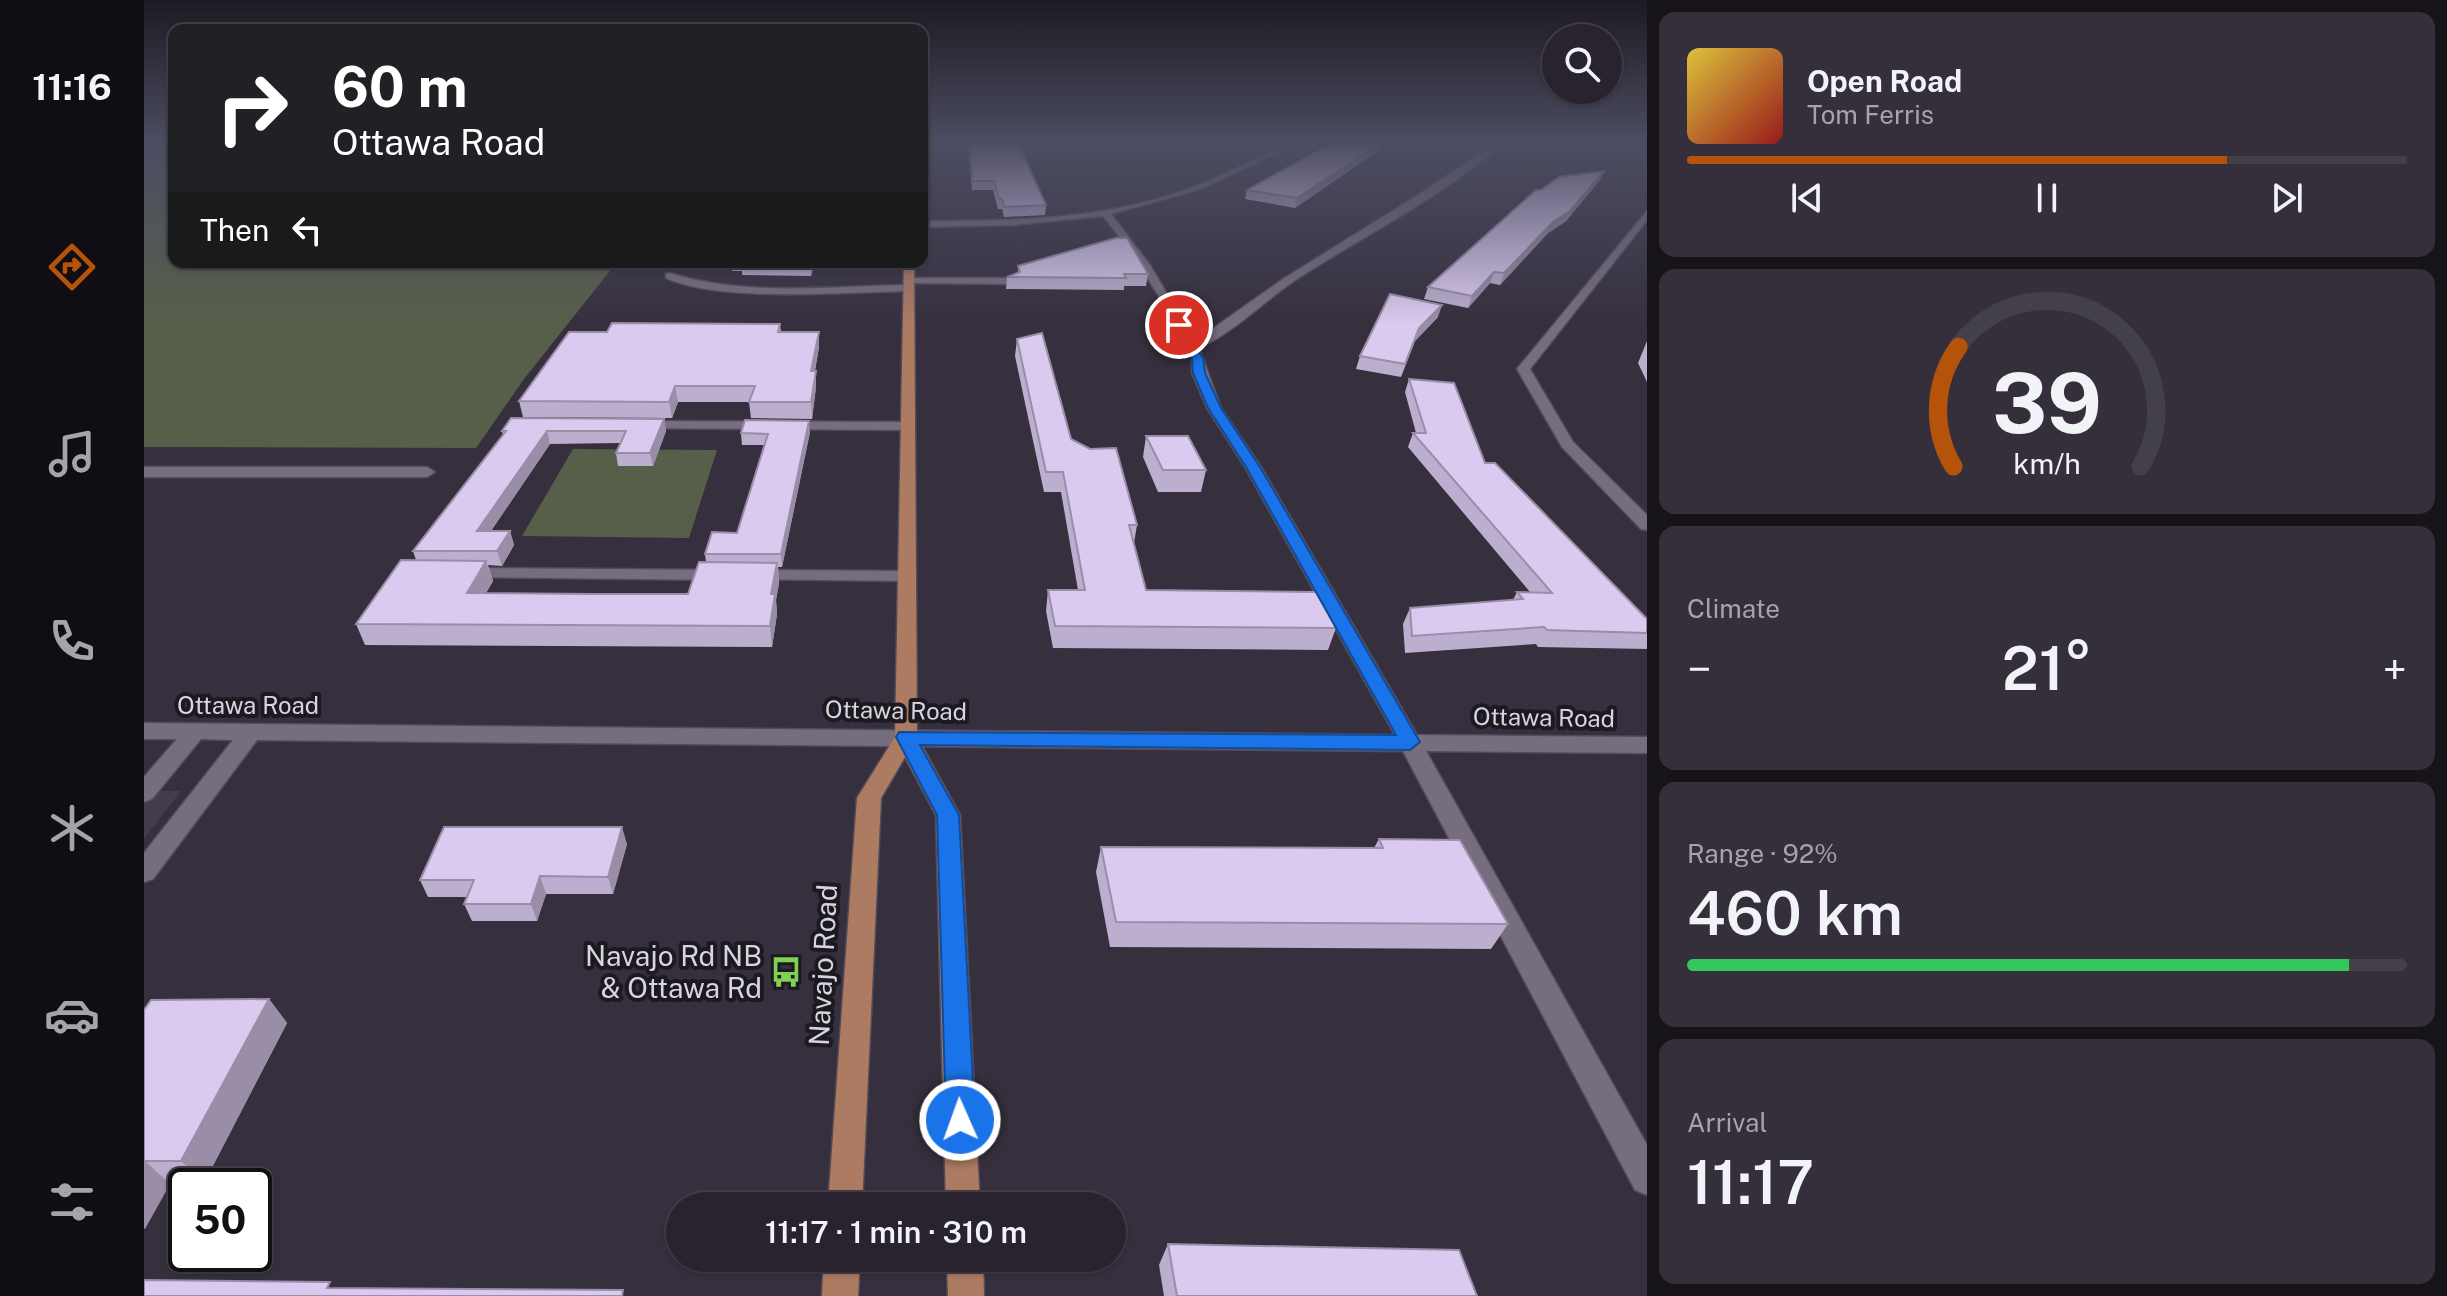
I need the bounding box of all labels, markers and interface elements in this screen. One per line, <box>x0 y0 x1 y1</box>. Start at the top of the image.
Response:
map controls <box>1542 24 1622 104</box>
button: search <box>1542 24 1622 104</box>
text: 60 m <box>332 54 468 120</box>
icon: right <box>200 56 304 160</box>
text: Open Road <box>1807 63 1962 99</box>
text: 11:16 <box>32 66 112 108</box>
text: Tom Ferris <box>1807 99 1934 130</box>
text: Ottawa Road <box>332 121 545 163</box>
icon: previous <box>1785 176 1829 220</box>
icon: pause <box>2025 176 2069 220</box>
icon: next <box>2265 176 2309 220</box>
icon: left <box>285 208 329 252</box>
text: Then <box>200 212 269 248</box>
icon: directions <box>44 239 100 295</box>
pin <box>1145 291 1213 359</box>
icon: arrive <box>1157 303 1201 347</box>
text: 39 <box>1992 354 2102 452</box>
icon: music <box>44 426 100 482</box>
text: km/h <box>2013 447 2081 480</box>
text: Climate <box>1687 593 1780 624</box>
icon: phone <box>44 613 100 669</box>
text: 21° <box>2002 633 2092 704</box>
text: − <box>1687 643 1711 695</box>
text: + <box>2383 643 2407 695</box>
street label: Ottawa Road <box>177 691 319 719</box>
street label: Ottawa Road <box>825 695 967 725</box>
street label: Ottawa Road <box>1473 702 1615 732</box>
icon: climate <box>44 800 100 856</box>
text: Range · 92% <box>1687 838 1838 869</box>
text: 460 km <box>1687 878 1903 949</box>
street label: Navajo Road <box>802 884 843 1046</box>
place label: Navajo Rd NB & Ottawa Rd <box>585 939 762 1004</box>
bus stop icon: Navajo Rd NB & Ottawa Rd <box>769 955 803 989</box>
icon: car <box>44 987 100 1043</box>
position arrow <box>918 1078 1002 1162</box>
text: Arrival <box>1687 1107 1767 1138</box>
text: 11:17 <box>1687 1147 1814 1218</box>
speed limit sign: 50 <box>168 1168 272 1272</box>
icon: filters <box>44 1174 100 1230</box>
text: 11:17 · 1 min · 310 m <box>765 1214 1027 1250</box>

